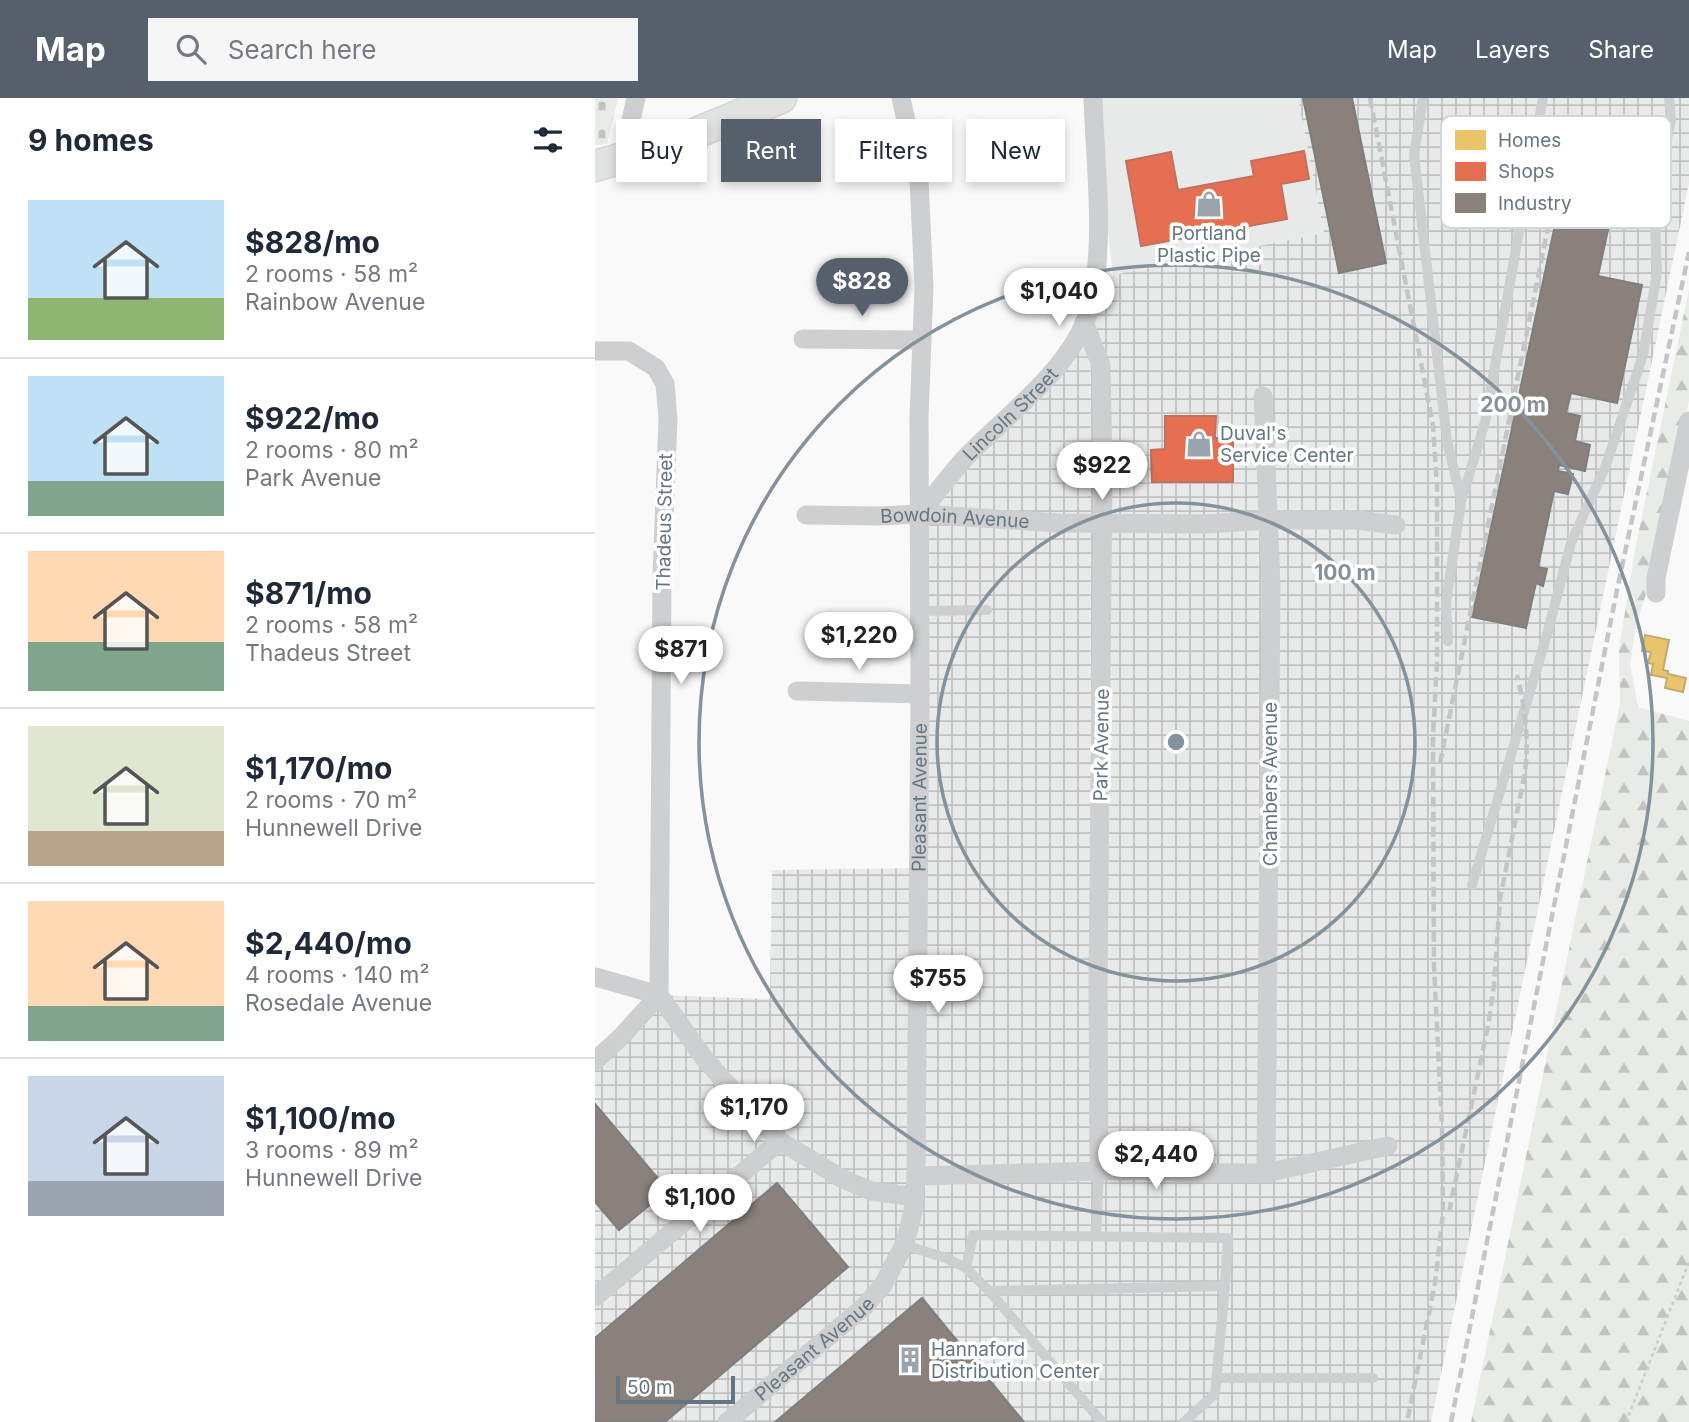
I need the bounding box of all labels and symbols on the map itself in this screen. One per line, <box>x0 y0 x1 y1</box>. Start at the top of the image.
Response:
legend <box>1441 116 1671 228</box>
text: Homes <box>1498 129 1561 152</box>
text: Shops <box>1498 160 1554 183</box>
shop icon: Portland Plastic Pipe <box>1194 189 1224 219</box>
text: Industry <box>1498 192 1572 215</box>
place label: Portland Plastic Pipe <box>1157 222 1261 267</box>
pin: $828 <box>821 258 903 318</box>
pin: $1,040 <box>1002 268 1116 328</box>
street label: Lincoln Street <box>958 363 1063 466</box>
text: 200 m <box>1480 392 1546 417</box>
place label: Duval's Service Center <box>1220 422 1354 467</box>
shop icon: Duval's Service Center <box>1184 429 1214 459</box>
pin: $922 <box>1061 442 1143 502</box>
street label: Thadeus Street <box>652 453 677 591</box>
street label: Bowdoin Avenue <box>880 503 1030 533</box>
text: 100 m <box>1314 560 1376 585</box>
pin: $1,220 <box>802 612 916 672</box>
pin: $871 <box>640 626 722 686</box>
street label: Park Avenue <box>1089 688 1114 802</box>
street label: Chambers Avenue <box>1259 702 1282 866</box>
street label: Pleasant Avenue <box>908 723 932 872</box>
centre of rings <box>1164 730 1188 754</box>
pin: $755 <box>897 956 979 1015</box>
pin: $1,170 <box>697 1084 811 1144</box>
pin: $2,440 <box>1099 1132 1213 1191</box>
pin: $1,100 <box>643 1174 757 1234</box>
street label: Pleasant Avenue <box>750 1293 879 1406</box>
place label: Hannaford Distribution Center <box>931 1338 1100 1383</box>
building icon: Hannaford Distribution Center <box>895 1345 925 1375</box>
scale bar <box>616 1373 735 1405</box>

